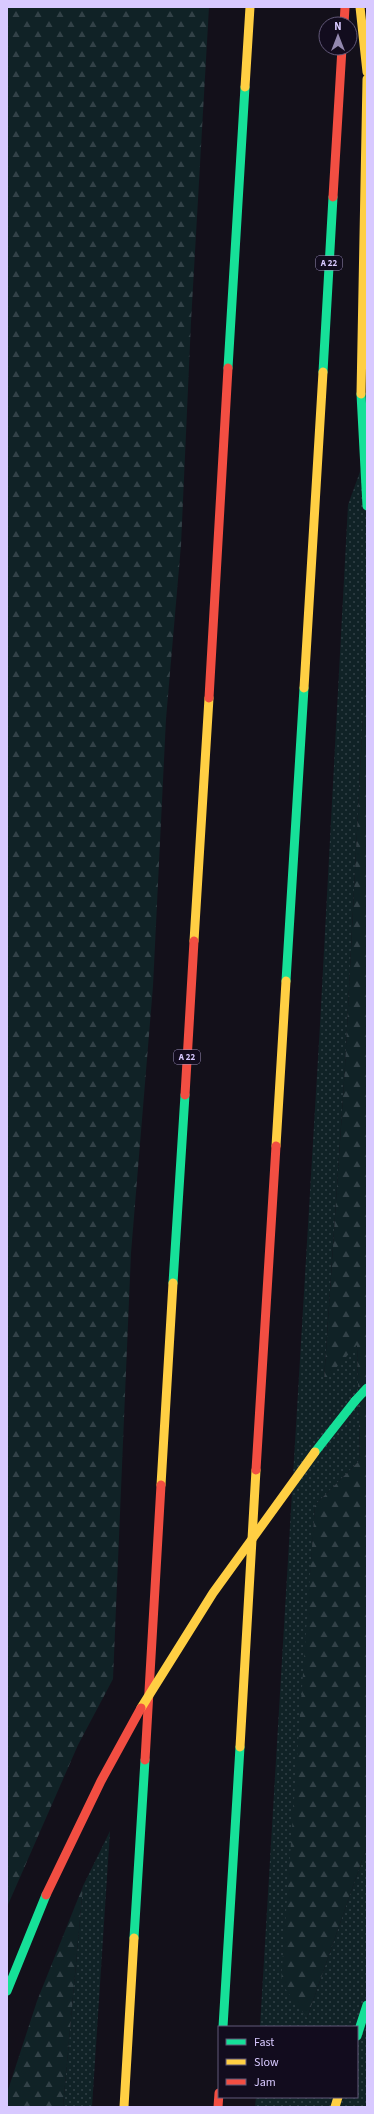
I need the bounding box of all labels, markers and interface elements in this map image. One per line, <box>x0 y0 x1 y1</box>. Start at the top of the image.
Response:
north arrow <box>318 16 358 56</box>
text: N <box>334 19 342 34</box>
road number: A 22 <box>316 256 342 270</box>
road number: A 22 <box>174 1050 200 1064</box>
legend <box>218 2026 358 2098</box>
text: Fast <box>254 2034 274 2051</box>
text: Slow <box>254 2054 279 2071</box>
text: Jam <box>254 2074 276 2091</box>

